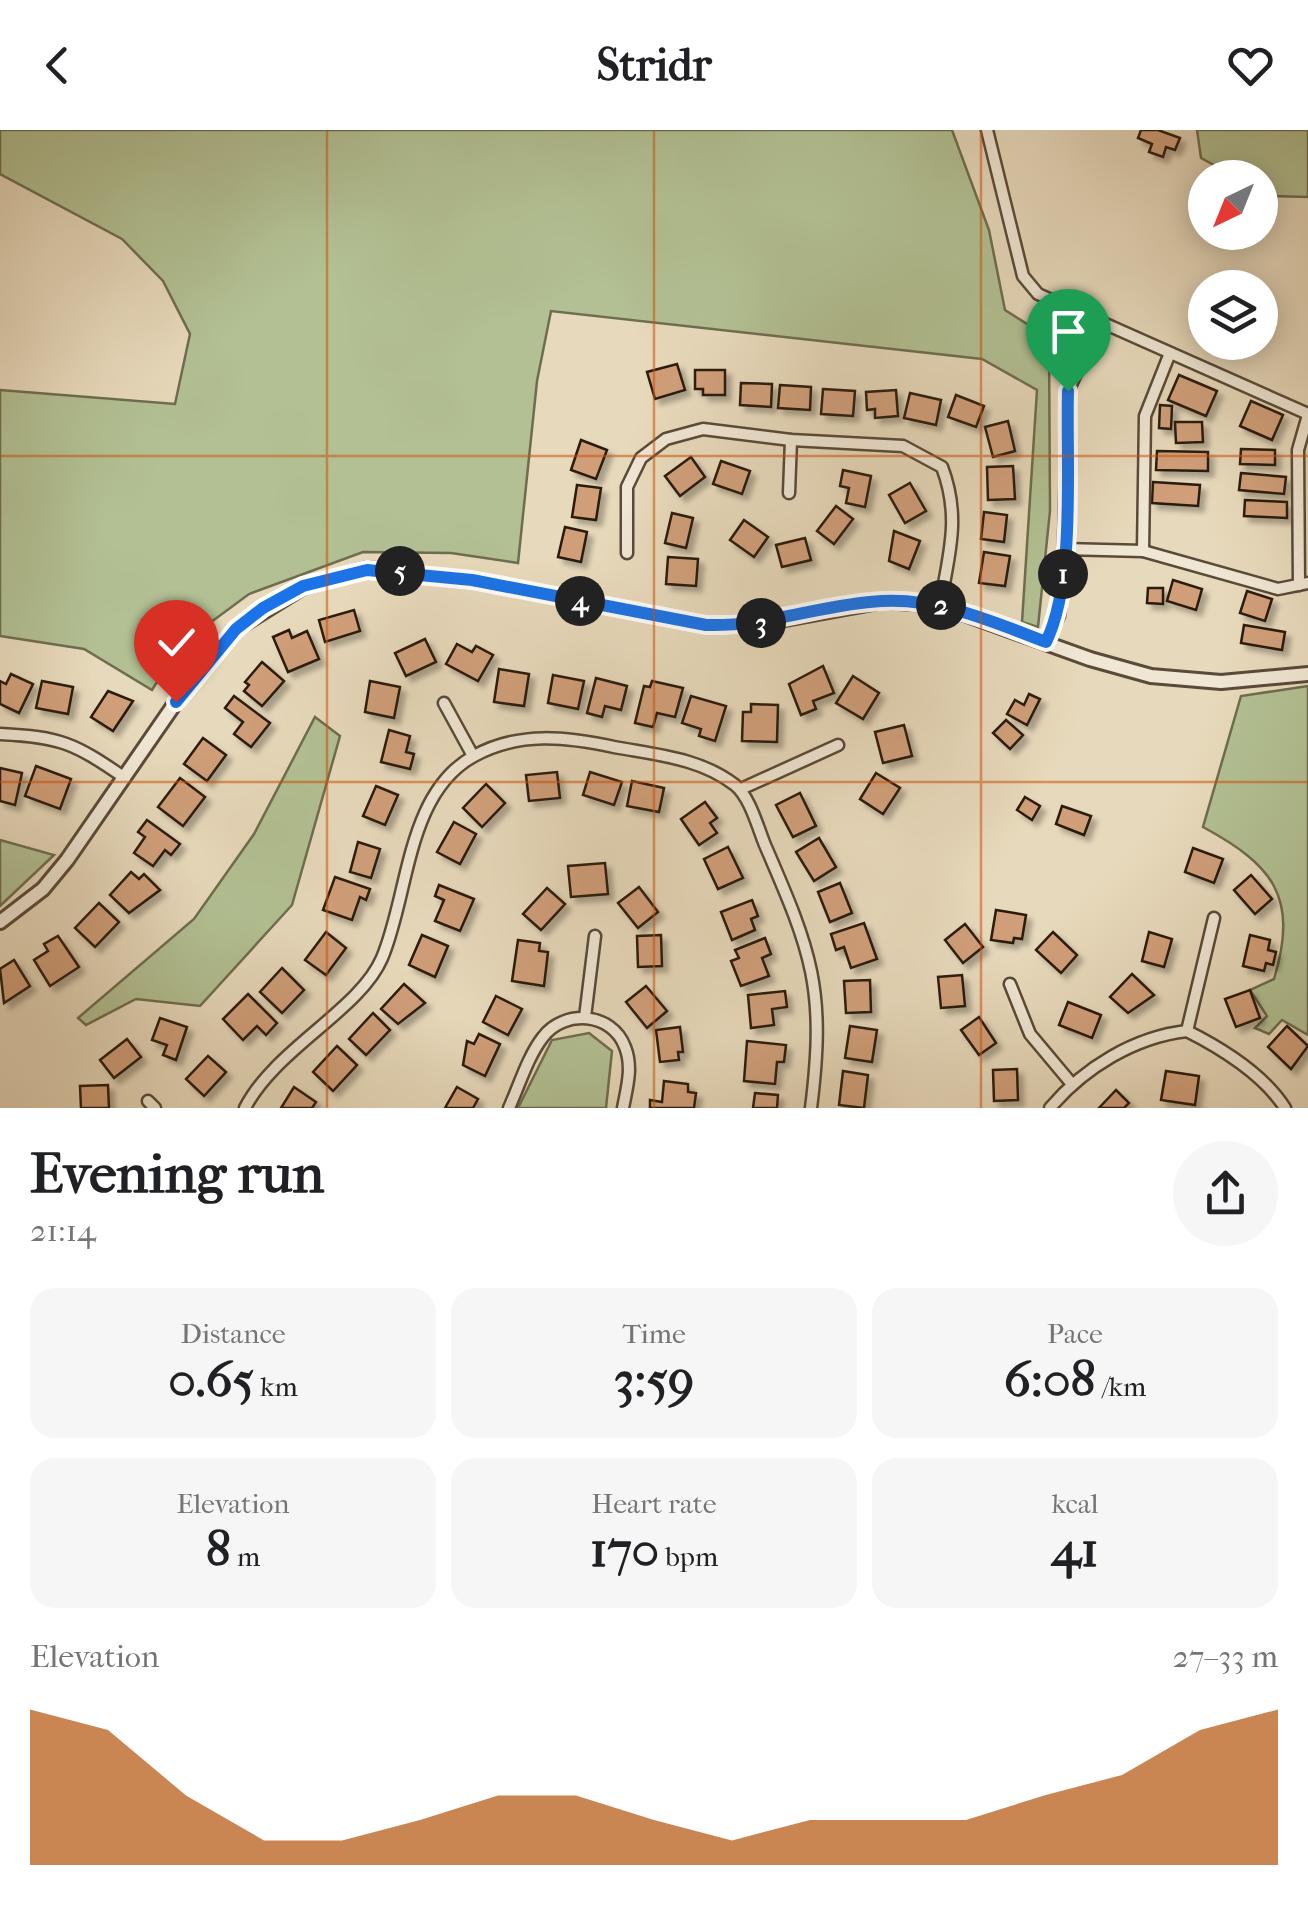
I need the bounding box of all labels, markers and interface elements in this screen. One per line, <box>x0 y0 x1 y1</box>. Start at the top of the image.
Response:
icon: back <box>30 38 85 93</box>
icon: heart <box>1223 38 1278 93</box>
text: Stridr <box>596 39 712 92</box>
north arrow <box>1188 160 1278 250</box>
map controls <box>1188 160 1278 360</box>
button: layers <box>1188 270 1278 360</box>
pin <box>1026 289 1111 392</box>
icon: arrive <box>1041 304 1096 359</box>
pin: 5 <box>375 546 425 596</box>
pin: 1 <box>1038 549 1088 599</box>
text: 5 <box>394 554 406 587</box>
text: 1 <box>1058 557 1068 590</box>
pin: 4 <box>555 576 605 626</box>
pin: 2 <box>916 580 966 630</box>
text: 4 <box>572 584 588 617</box>
text: 2 <box>934 588 948 621</box>
pin: 3 <box>736 598 786 648</box>
pin <box>134 600 219 703</box>
text: 3 <box>755 606 767 639</box>
icon: check <box>149 615 204 670</box>
button: share <box>1173 1141 1278 1246</box>
text: Evening run <box>30 1142 324 1206</box>
text: 21:14 <box>30 1212 96 1249</box>
text: Distance <box>180 1317 286 1350</box>
text: Time <box>622 1317 686 1350</box>
text: Pace <box>1047 1317 1103 1350</box>
text: 0.65 <box>168 1350 254 1409</box>
text: 3:59 <box>614 1350 694 1409</box>
text: 6:08 <box>1004 1350 1096 1409</box>
text: km <box>254 1370 298 1403</box>
text: /km <box>1096 1370 1146 1403</box>
text: Elevation <box>176 1487 290 1520</box>
text: Heart rate <box>591 1487 717 1520</box>
text: kcal <box>1051 1487 1099 1520</box>
text: 8 <box>206 1520 231 1579</box>
text: 170 <box>590 1520 659 1579</box>
text: 41 <box>1051 1520 1099 1579</box>
text: m <box>231 1540 260 1573</box>
text: bpm <box>659 1540 718 1573</box>
text: Elevation <box>30 1638 159 1675</box>
text: 27–33 m <box>1172 1638 1278 1675</box>

